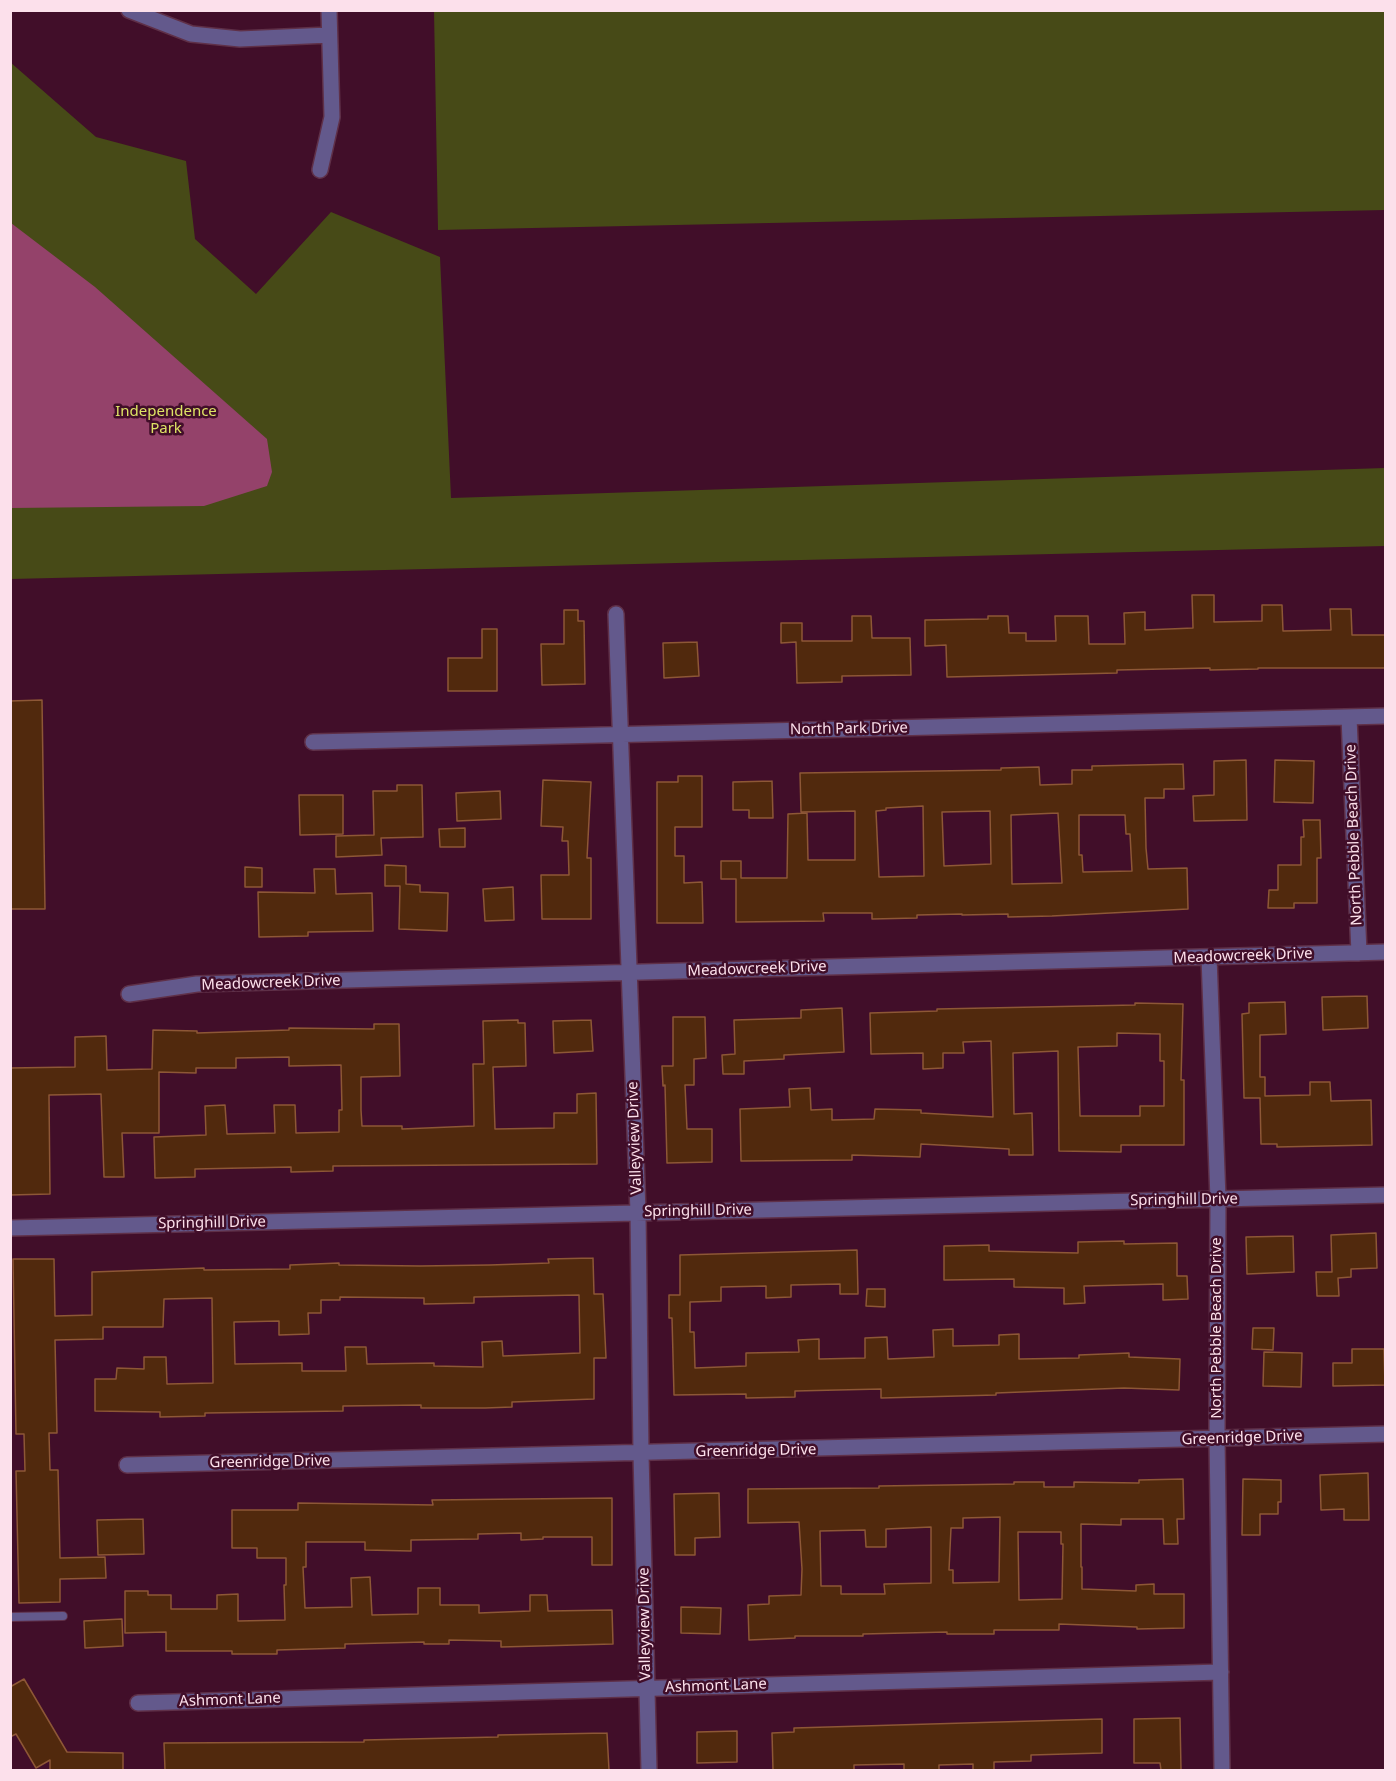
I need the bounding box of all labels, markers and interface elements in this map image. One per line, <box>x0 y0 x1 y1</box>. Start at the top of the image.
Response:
park label: Independence Park <box>115 403 217 438</box>
street label: North Park Drive <box>790 719 908 739</box>
street label: North Pebble Beach Drive <box>1342 744 1366 926</box>
street label: Meadowcreek Drive <box>1173 945 1313 967</box>
street label: Meadowcreek Drive <box>687 958 827 980</box>
street label: Meadowcreek Drive <box>201 972 341 994</box>
street label: Valleyview Drive <box>624 1081 646 1195</box>
street label: Springhill Drive <box>1130 1190 1238 1210</box>
street label: Springhill Drive <box>644 1201 752 1221</box>
street label: Springhill Drive <box>158 1213 266 1233</box>
street label: North Pebble Beach Drive <box>1208 1237 1226 1419</box>
street label: Greenridge Drive <box>1181 1427 1303 1449</box>
street label: Greenridge Drive <box>695 1441 817 1461</box>
street label: Greenridge Drive <box>209 1452 331 1472</box>
street label: Valleyview Drive <box>635 1567 655 1681</box>
street label: Ashmont Lane <box>665 1675 767 1697</box>
street label: Ashmont Lane <box>179 1689 281 1711</box>

